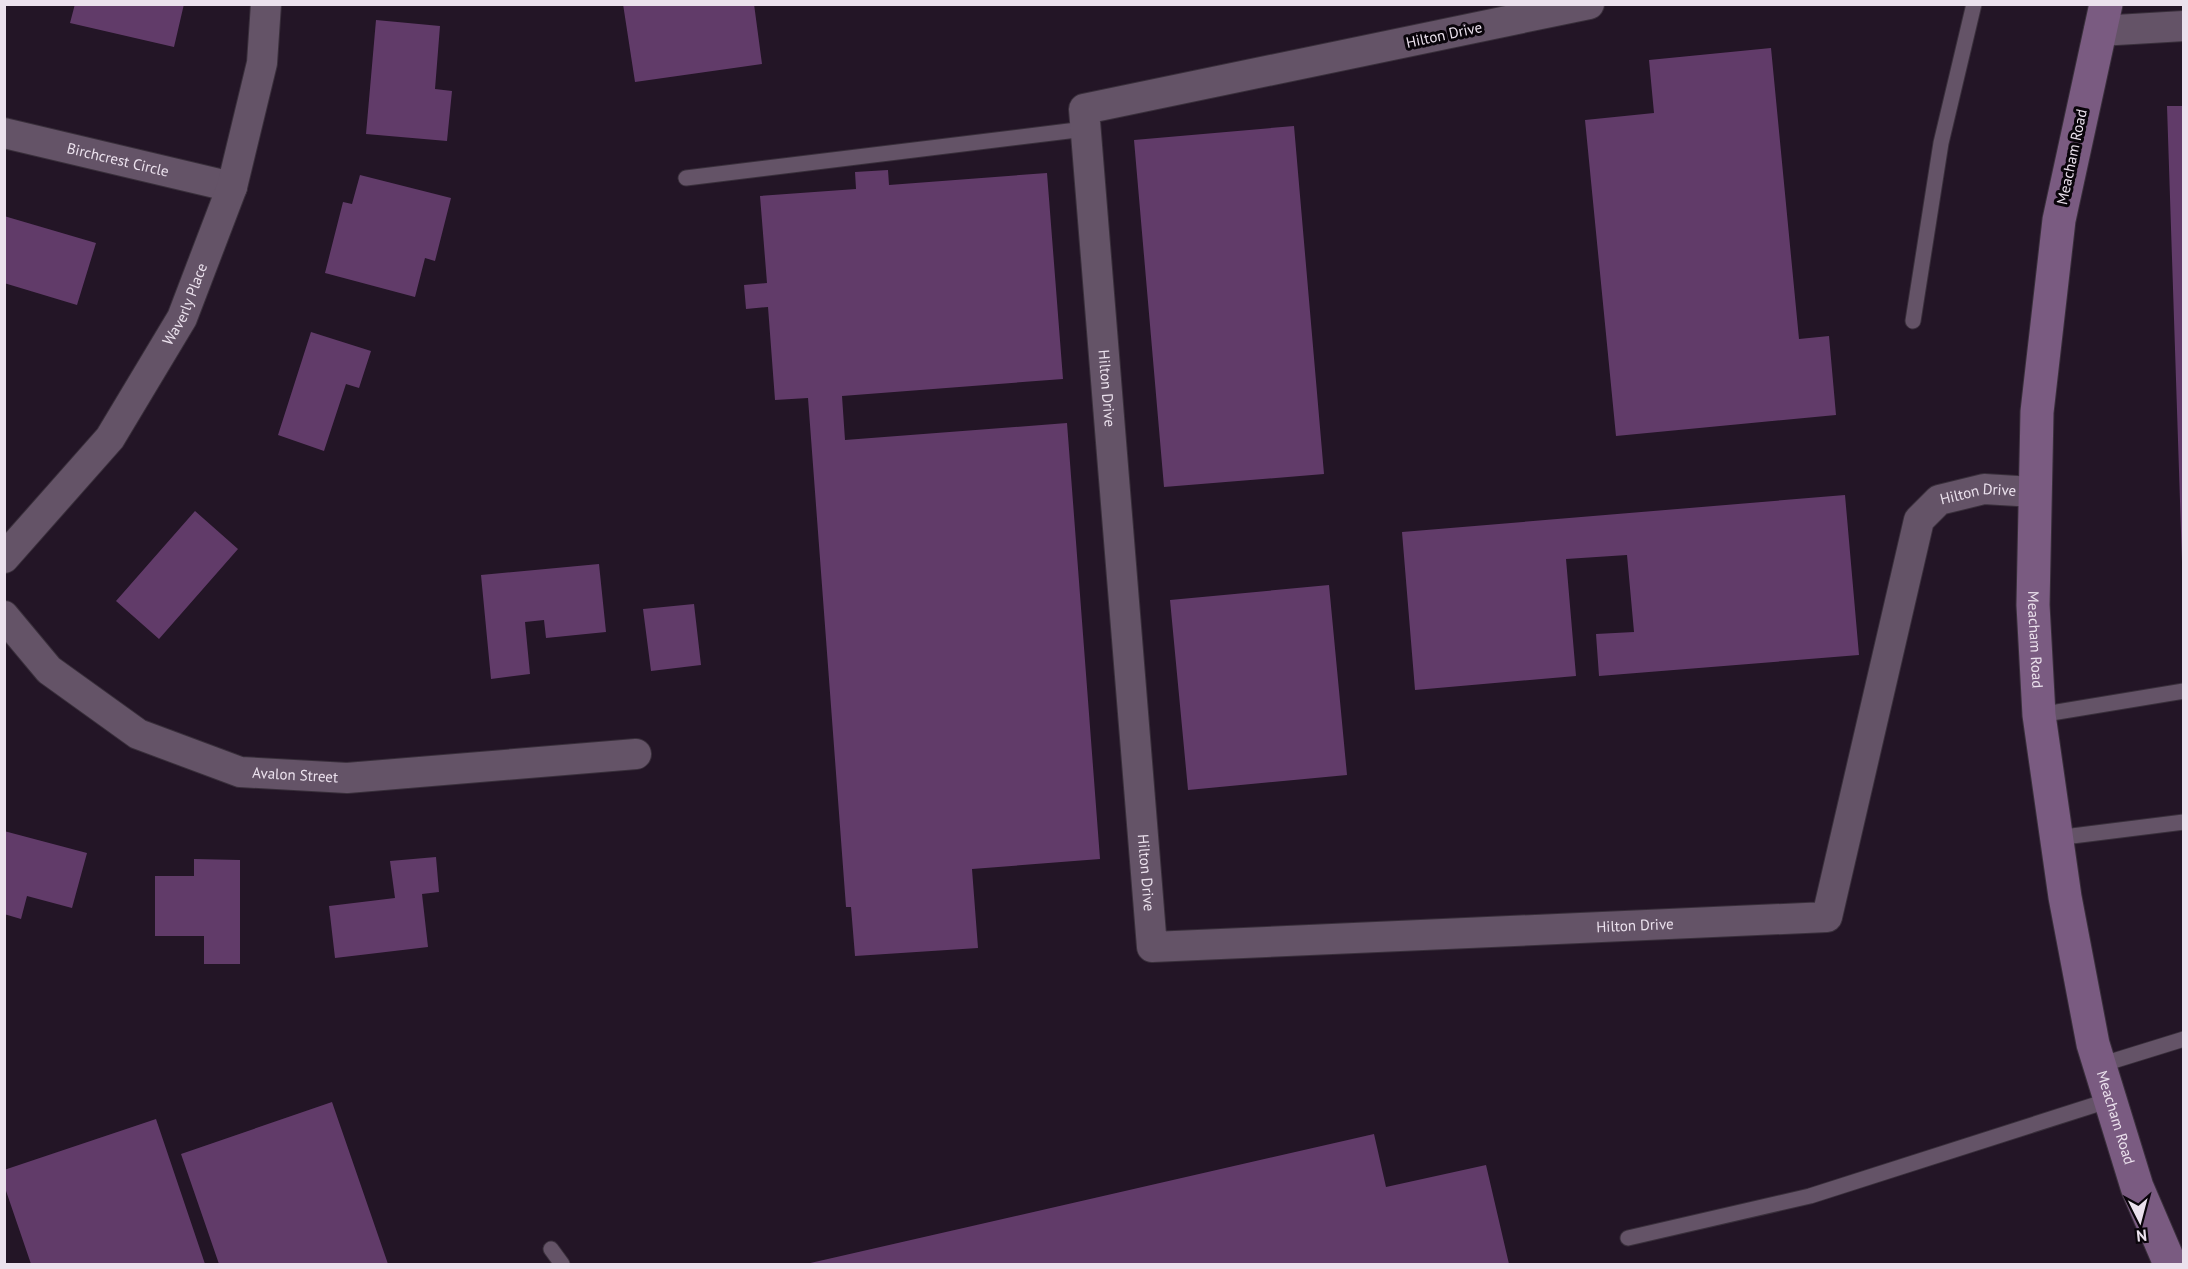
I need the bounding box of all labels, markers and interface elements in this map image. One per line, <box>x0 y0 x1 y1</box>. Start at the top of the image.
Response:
street label: Hilton Drive <box>1404 17 1484 52</box>
street label: Meacham Road <box>2052 107 2091 206</box>
street label: Birchcrest Circle <box>65 138 171 181</box>
street label: Waverly Place <box>158 260 211 348</box>
street label: Hilton Drive <box>1095 349 1120 428</box>
street label: Hilton Drive <box>1938 479 2017 508</box>
street label: Meacham Road <box>2024 591 2048 689</box>
street label: Avalon Street <box>252 763 339 786</box>
street label: Hilton Drive <box>1134 833 1159 912</box>
street label: Hilton Drive <box>1596 914 1674 936</box>
street label: Meacham Road <box>2093 1068 2140 1167</box>
north arrow <box>2110 1191 2170 1251</box>
text: N <box>2135 1225 2148 1246</box>

